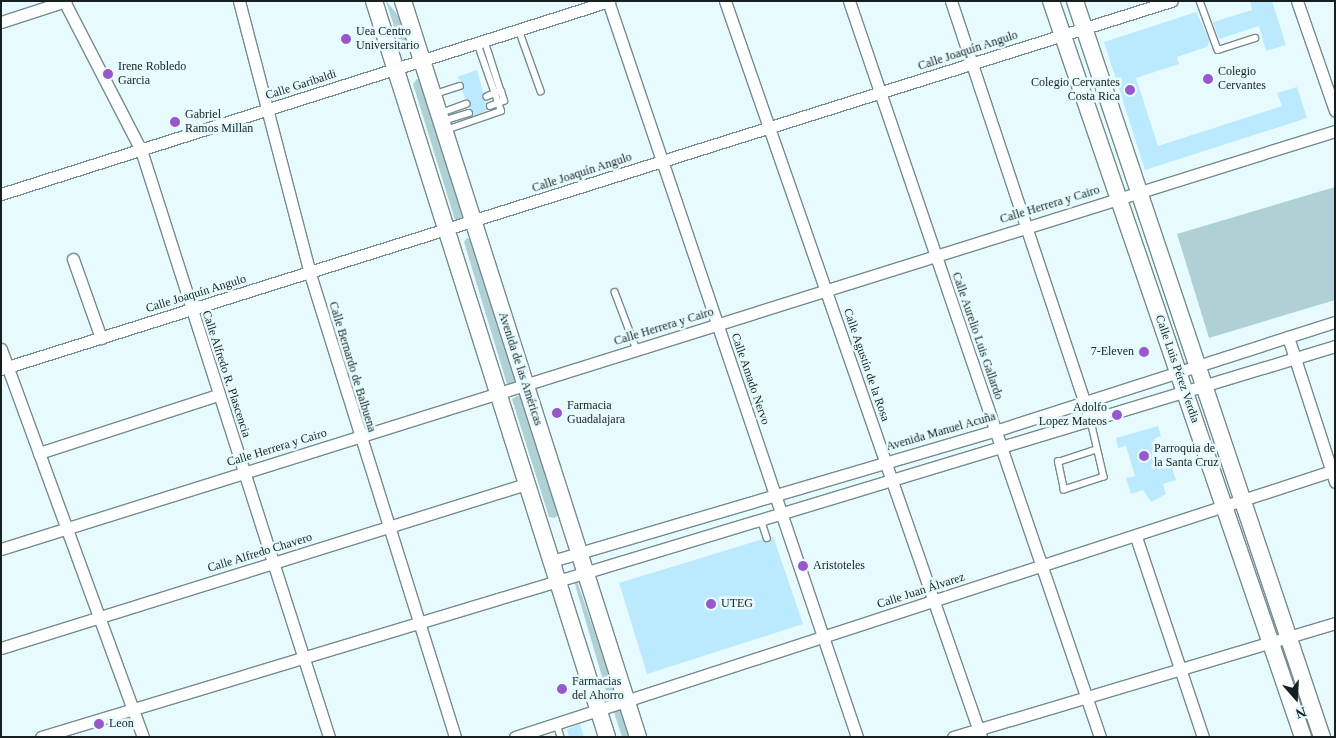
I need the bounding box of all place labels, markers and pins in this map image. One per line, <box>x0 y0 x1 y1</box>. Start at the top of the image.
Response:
place label: Uea Centro Universitario <box>356 25 419 53</box>
marker: Uea Centro Universitario <box>340 33 352 45</box>
place label: Irene Robledo Garcia <box>118 60 186 88</box>
place label: Colegio Cervantes <box>1218 65 1266 93</box>
marker: Irene Robledo Garcia <box>102 68 114 80</box>
marker: Colegio Cervantes <box>1202 73 1214 85</box>
place label: Colegio Cervantes Costa Rica <box>1031 76 1120 104</box>
marker: Colegio Cervantes Costa Rica <box>1124 84 1136 96</box>
place label: Gabriel Ramos Millan <box>185 108 253 136</box>
marker: Gabriel Ramos Millan <box>169 116 181 128</box>
place label: 7-Eleven <box>1091 345 1134 359</box>
marker: 7-Eleven <box>1138 346 1150 358</box>
place label: Farmacia Guadalajara <box>567 399 625 427</box>
place label: Adolfo Lopez Mateos <box>1039 401 1107 429</box>
marker: Farmacia Guadalajara <box>551 407 563 419</box>
marker: Adolfo Lopez Mateos <box>1111 409 1123 421</box>
place label: Parroquia de la Santa Cruz <box>1154 442 1219 470</box>
marker: Parroquia de la Santa Cruz <box>1138 450 1150 462</box>
place label: Aristoteles <box>813 559 865 573</box>
marker: Aristoteles <box>797 560 809 572</box>
place label: UTEG <box>721 597 753 611</box>
marker: UTEG <box>705 598 717 610</box>
place label: Farmacias del Ahorro <box>572 675 624 703</box>
marker: Farmacias del Ahorro <box>556 683 568 695</box>
place label: Leon <box>109 717 134 731</box>
marker: Leon <box>93 718 105 730</box>

